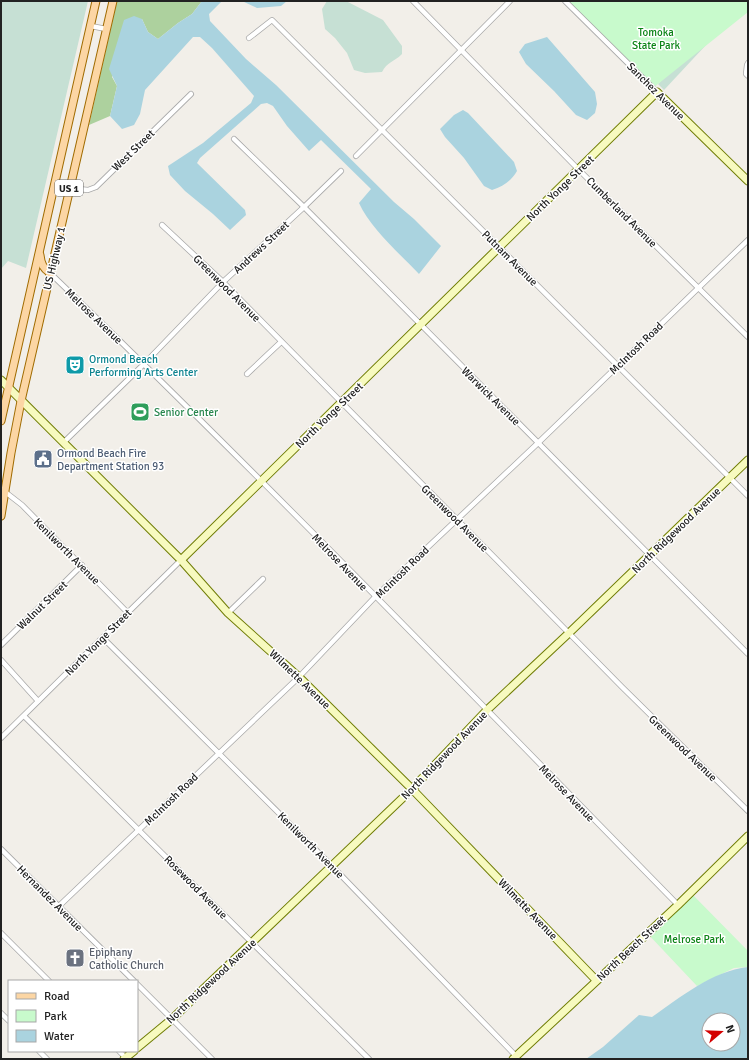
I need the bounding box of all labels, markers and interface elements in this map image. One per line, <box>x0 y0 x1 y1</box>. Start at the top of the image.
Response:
park label: Tomoka State Park <box>632 26 681 52</box>
street label: Sanchez Avenue <box>624 60 687 123</box>
street label: West Street <box>109 127 157 174</box>
street label: North Yonge Street <box>524 153 597 224</box>
street label: Cumberland Avenue <box>584 174 660 250</box>
road number: US 1 <box>55 180 83 196</box>
street label: Andrews Street <box>231 218 292 277</box>
street label: US Highway 1 <box>41 225 68 291</box>
street label: Putnam Avenue <box>479 228 540 289</box>
street label: Greenwood Avenue <box>190 252 263 325</box>
street label: Melrose Avenue <box>62 286 125 347</box>
street label: McIntosh Road <box>607 319 666 377</box>
place label: Ormond Beach Performing Arts Center <box>89 353 198 379</box>
theatre icon: Ormond Beach Performing Arts Center <box>64 354 86 376</box>
street label: Warwick Avenue <box>459 364 523 428</box>
street label: North Yonge Street <box>293 380 366 451</box>
sports icon: Senior Center <box>129 401 151 423</box>
place label: Senior Center <box>154 406 218 419</box>
place label: Ormond Beach Fire Department Station 93 <box>57 447 164 473</box>
public building icon: Ormond Beach Fire Department Station 93 <box>32 448 54 470</box>
street label: Greenwood Avenue <box>418 482 491 555</box>
street label: North Ridgewood Avenue <box>629 485 723 576</box>
street label: Kenilworth Avenue <box>31 515 103 587</box>
street label: Melrose Avenue <box>309 531 370 594</box>
street label: McIntosh Road <box>373 543 432 601</box>
street label: Walnut Street <box>15 578 70 633</box>
street label: North Yonge Street <box>62 606 134 678</box>
street label: Wilmette Avenue <box>266 647 333 712</box>
street label: North Ridgewood Avenue <box>399 708 490 802</box>
street label: Greenwood Avenue <box>646 713 719 784</box>
street label: Melrose Avenue <box>536 762 597 825</box>
street label: McIntosh Road <box>142 770 201 828</box>
street label: Kenilworth Avenue <box>275 809 347 881</box>
street label: Rosewood Avenue <box>161 853 230 922</box>
street label: Hernandez Avenue <box>14 863 85 934</box>
street label: Wilmette Avenue <box>495 876 560 943</box>
street label: North Beach Street <box>594 913 669 984</box>
park label: Melrose Park <box>663 933 725 946</box>
street label: North Ridgewood Avenue <box>164 936 259 1026</box>
place label: Epiphany Catholic Church <box>89 946 164 972</box>
church icon: Epiphany Catholic Church <box>64 947 86 969</box>
legend <box>8 980 138 1052</box>
text: Road <box>44 989 70 1004</box>
text: Park <box>44 1009 67 1024</box>
north arrow <box>701 1012 741 1052</box>
text: N <box>723 1023 737 1035</box>
text: Water <box>44 1029 75 1044</box>

